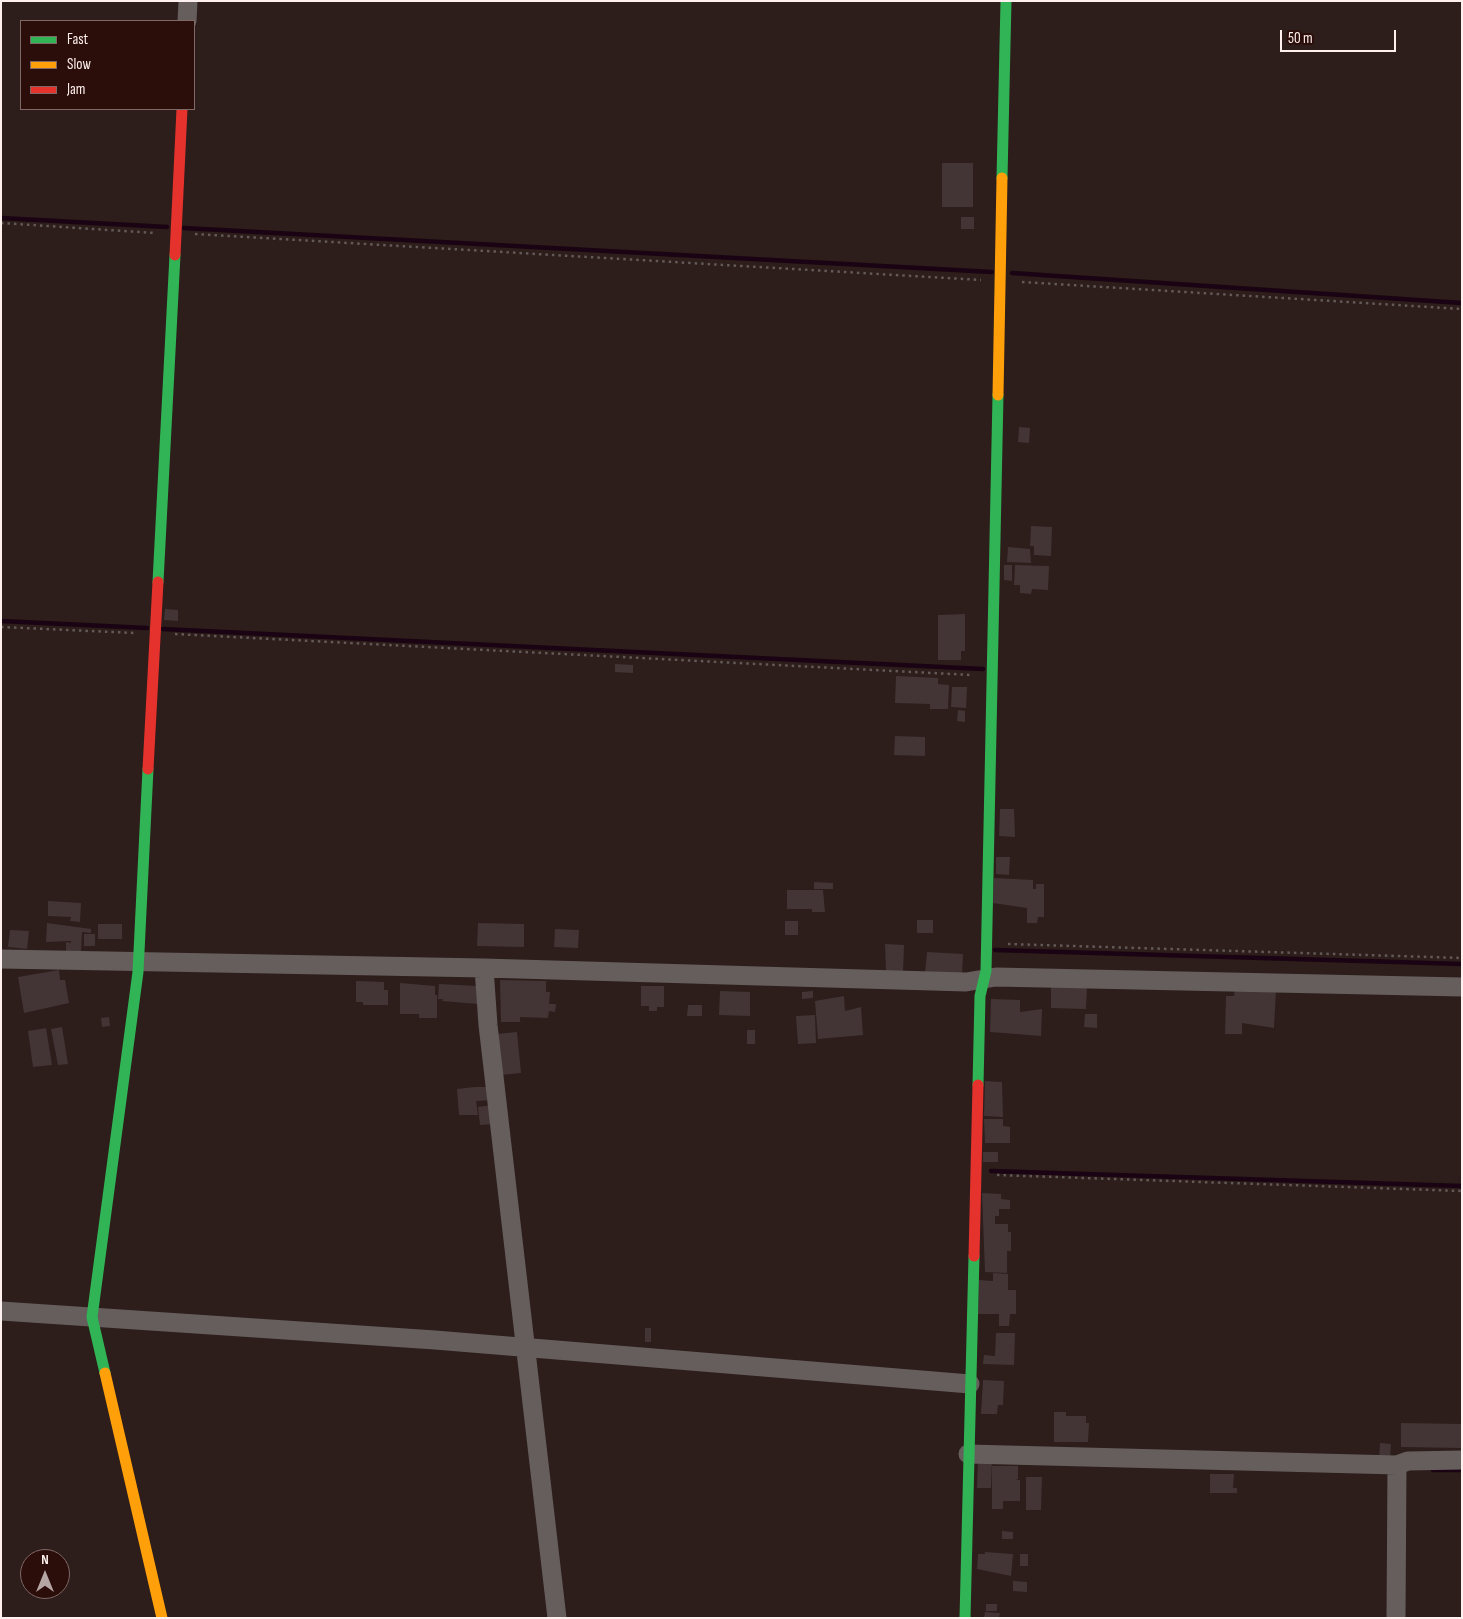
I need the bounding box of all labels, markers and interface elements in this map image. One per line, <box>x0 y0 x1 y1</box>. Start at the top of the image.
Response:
legend <box>20 20 195 110</box>
scale bar <box>1283 20 1399 52</box>
text: 50 m <box>1288 29 1313 48</box>
text: Fast <box>67 30 88 49</box>
text: Slow <box>67 55 91 74</box>
text: Jam <box>67 80 85 99</box>
north arrow <box>20 1549 70 1599</box>
text: N <box>41 1551 49 1568</box>

